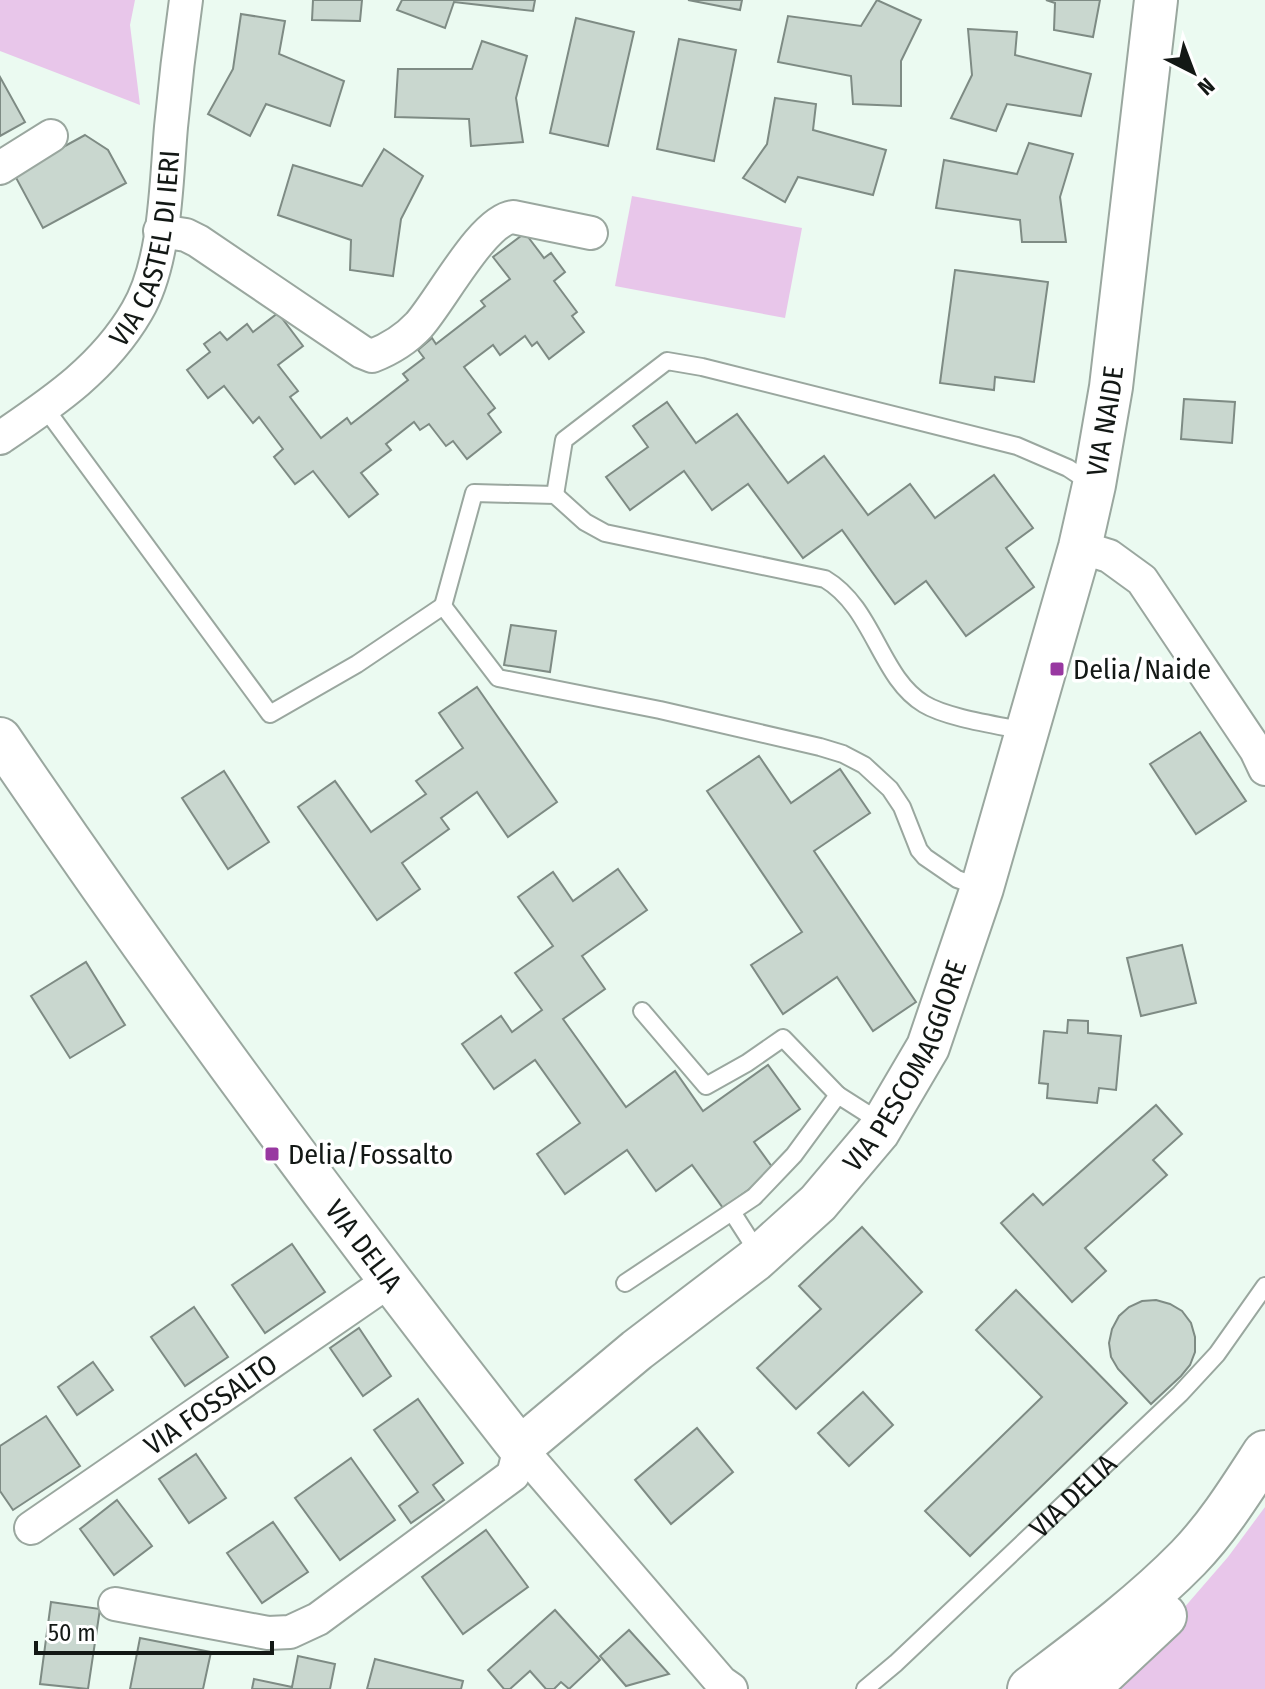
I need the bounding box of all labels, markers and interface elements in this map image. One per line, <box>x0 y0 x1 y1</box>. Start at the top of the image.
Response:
north arrow <box>1153 32 1233 112</box>
text: N <box>1192 72 1220 101</box>
street label: VIA CASTEL DI IERI <box>102 149 186 353</box>
street label: VIA NAIDE <box>1079 364 1130 479</box>
place label: Delia/Naide <box>1073 653 1211 686</box>
marker: Delia/Naide <box>1048 660 1066 678</box>
street label: VIA PESCOMAGGIORE <box>836 956 973 1178</box>
place label: Delia/Fossalto <box>288 1138 453 1171</box>
marker: Delia/Fossalto <box>263 1145 281 1163</box>
street label: VIA DELIA <box>319 1193 410 1299</box>
street label: VIA FOSSALTO <box>138 1347 283 1462</box>
street label: VIA DELIA <box>1023 1447 1123 1544</box>
scale bar <box>36 1605 272 1655</box>
text: 50 m <box>48 1619 96 1647</box>

